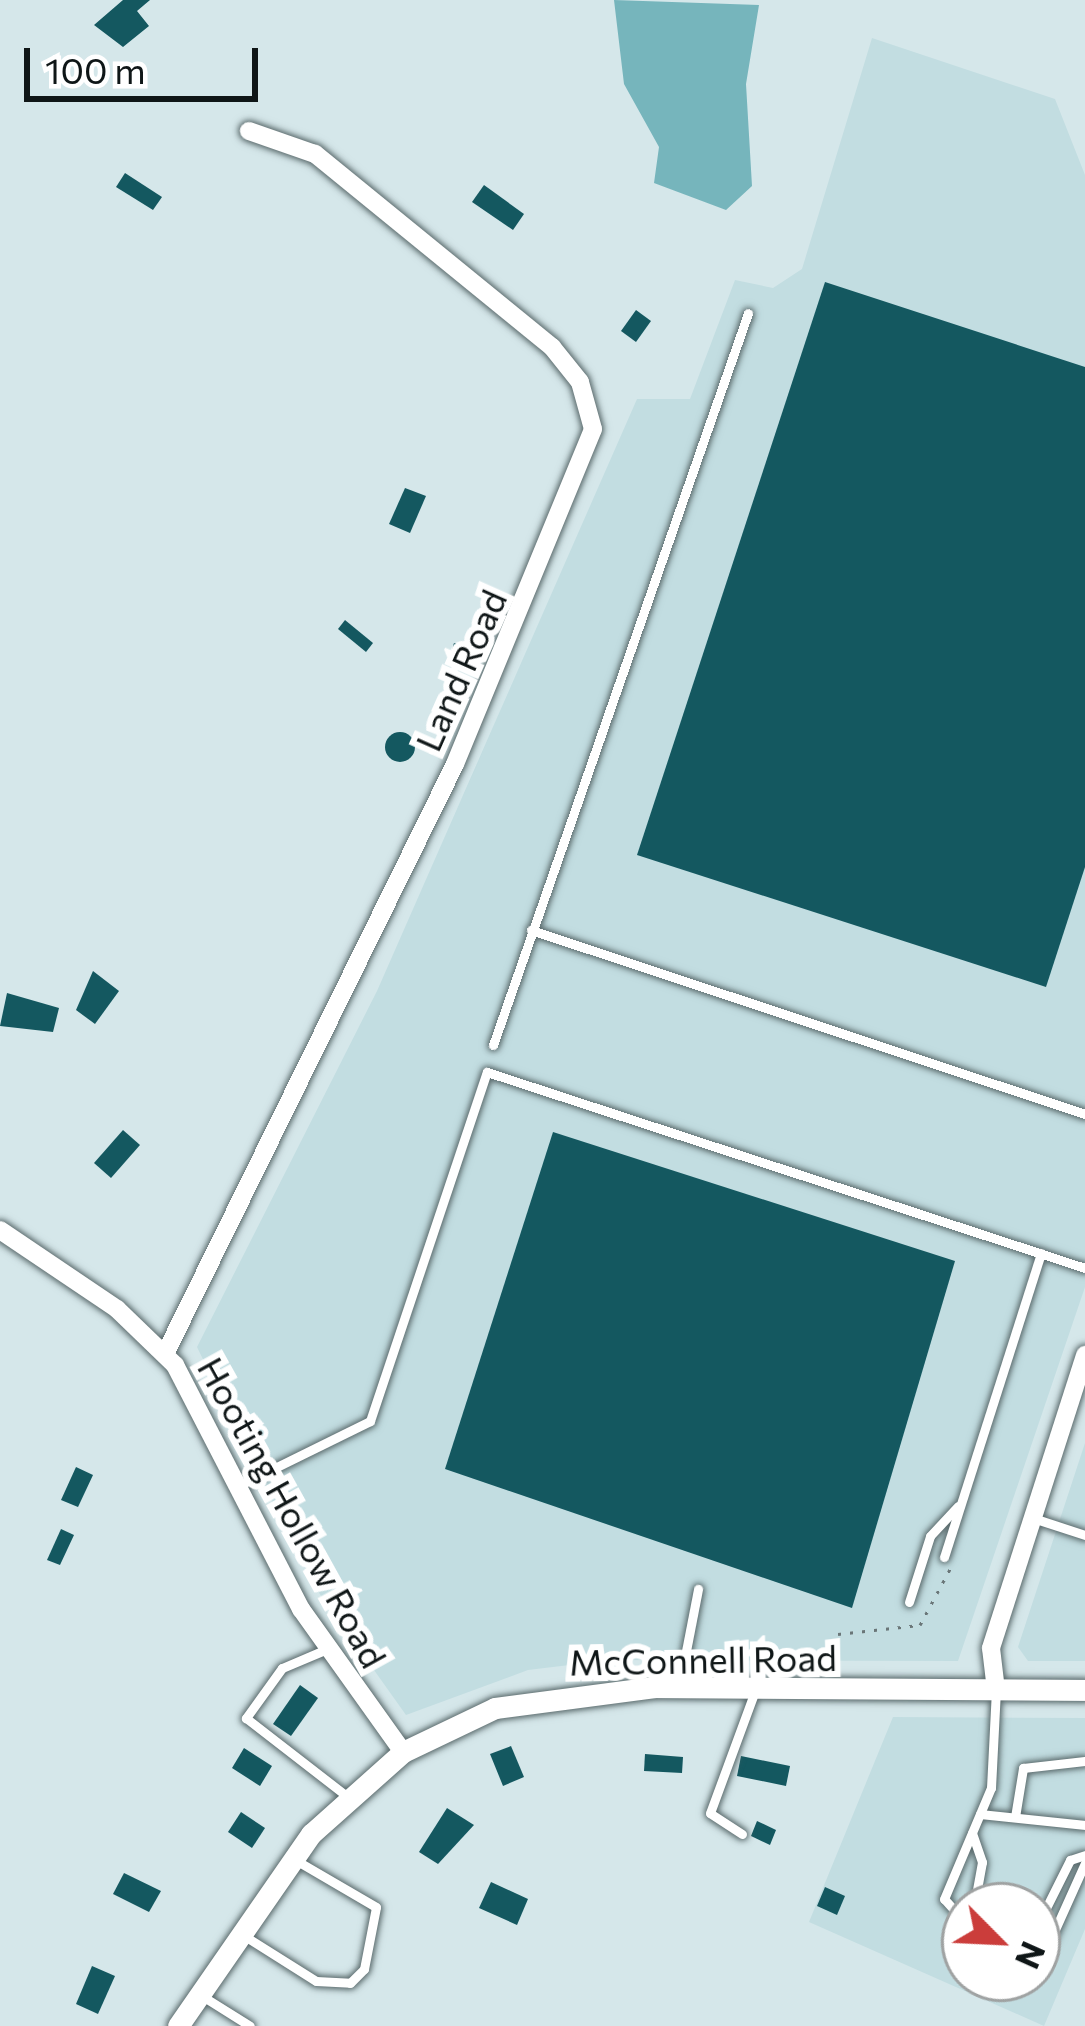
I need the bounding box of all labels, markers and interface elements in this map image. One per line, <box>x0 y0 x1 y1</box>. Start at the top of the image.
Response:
scale bar <box>30 24 264 98</box>
text: 100 m <box>45 47 146 91</box>
street label: Land Road <box>405 583 515 757</box>
street label: Hooting Hollow Road <box>190 1349 396 1675</box>
street label: McConnell Road <box>569 1635 837 1683</box>
north arrow <box>941 1882 1061 2002</box>
text: N <box>1008 1936 1055 1975</box>

